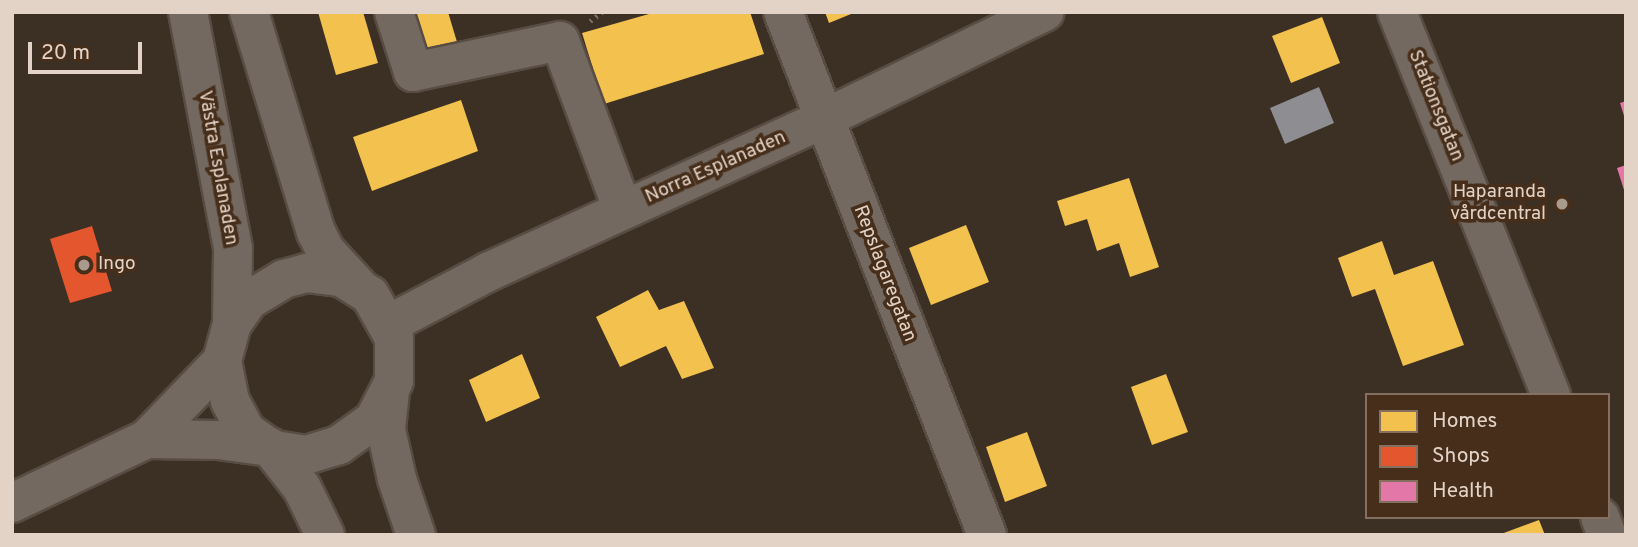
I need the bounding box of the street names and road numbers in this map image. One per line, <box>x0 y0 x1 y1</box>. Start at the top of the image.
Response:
street label: Stationsgatan <box>1402 47 1468 165</box>
street label: Västra Esplanaden <box>192 89 242 247</box>
street label: Norra Esplanaden <box>642 127 790 209</box>
street label: Repslagaregatan <box>848 203 920 345</box>

